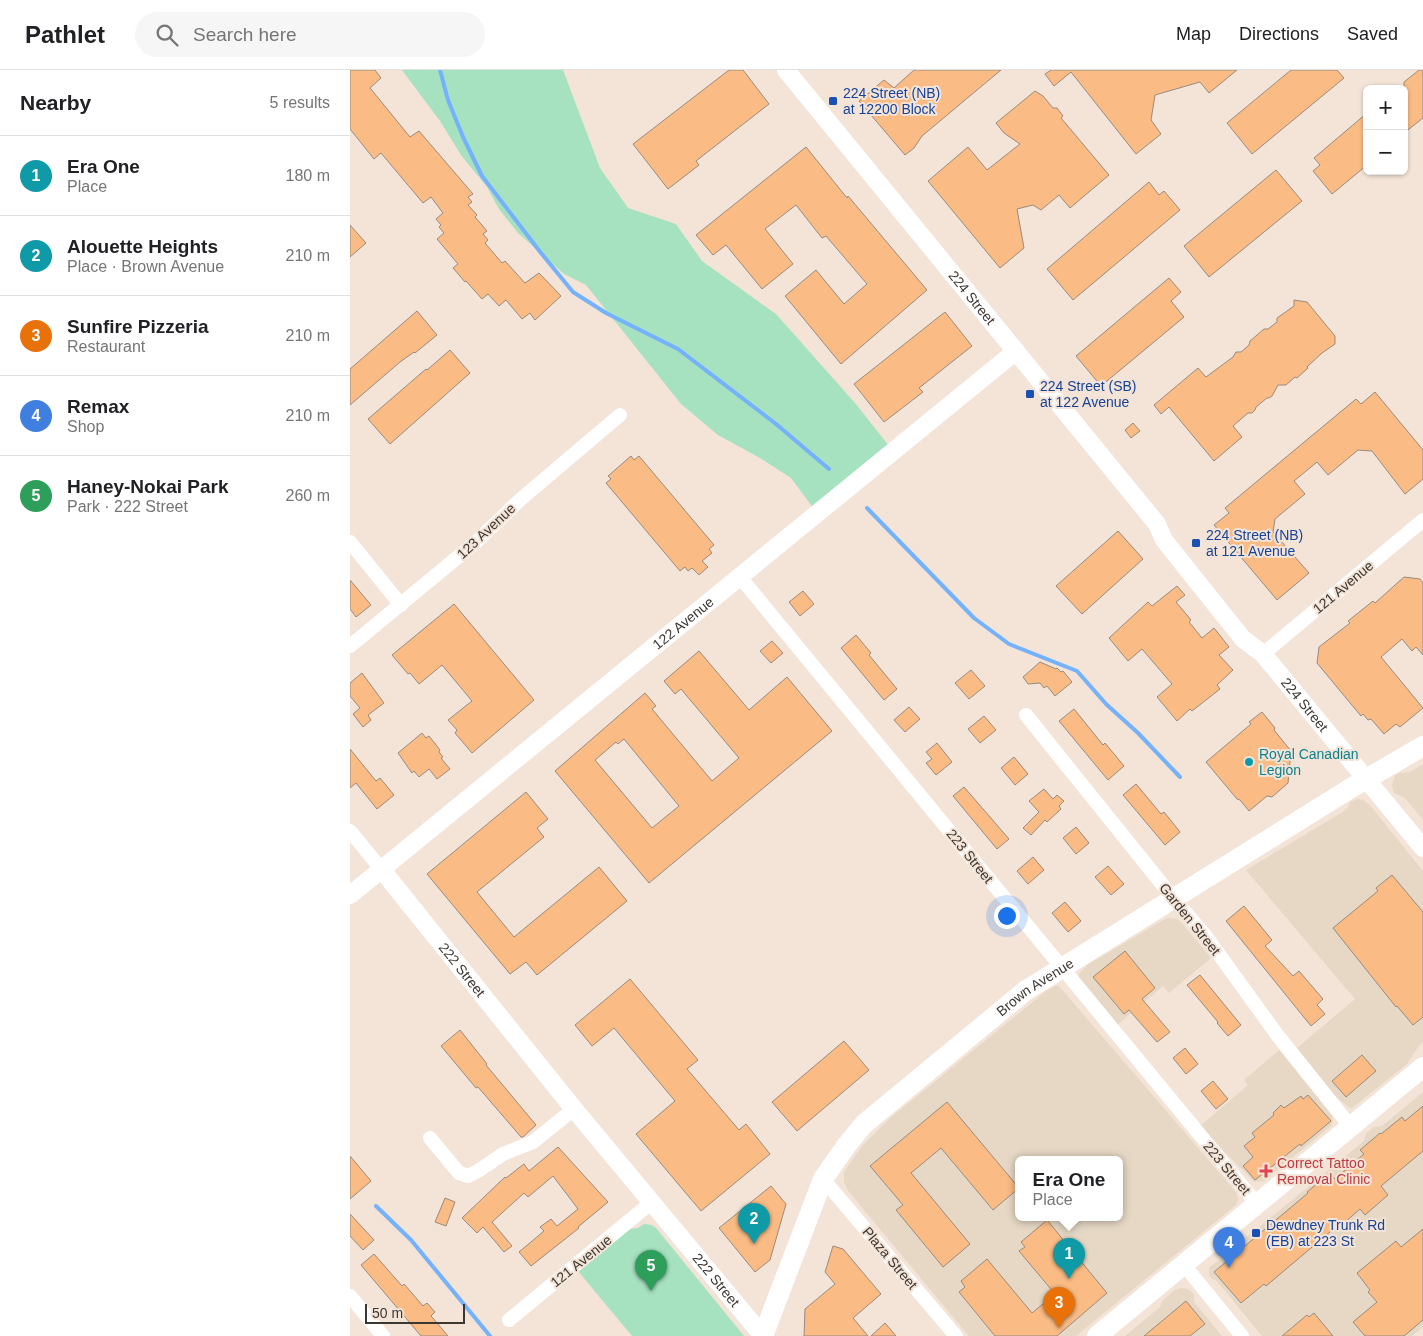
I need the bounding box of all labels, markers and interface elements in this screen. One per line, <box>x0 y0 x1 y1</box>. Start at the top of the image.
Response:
search box <box>135 12 485 57</box>
text: Pathlet <box>25 21 105 48</box>
icon: search <box>153 21 181 49</box>
text: Search here <box>193 24 297 45</box>
text: Map <box>1176 24 1211 44</box>
text: Directions <box>1239 24 1319 44</box>
text: Saved <box>1347 24 1398 44</box>
place label: 224 Street (NB) at 12200 Block <box>843 85 940 117</box>
map controls <box>1363 85 1408 175</box>
button: + <box>1363 85 1408 130</box>
text: Nearby <box>20 91 91 114</box>
text: 5 results <box>270 94 330 111</box>
marker: 224 Street (NB) at 12200 Block <box>827 95 839 107</box>
button: − <box>1363 130 1408 175</box>
text: Era One <box>67 156 140 177</box>
text: 1 <box>32 167 40 184</box>
text: 180 m <box>286 167 330 184</box>
text: Place <box>67 178 107 195</box>
text: Alouette Heights <box>67 236 218 257</box>
text: 2 <box>32 247 40 264</box>
text: 210 m <box>286 247 330 264</box>
text: Place · Brown Avenue <box>67 258 224 275</box>
street label: 224 Street <box>945 268 999 328</box>
text: Sunfire Pizzeria <box>67 316 209 337</box>
text: 3 <box>32 327 40 344</box>
text: 210 m <box>286 327 330 344</box>
text: Restaurant <box>67 338 145 355</box>
place label: 224 Street (SB) at 122 Avenue <box>1040 378 1137 410</box>
marker: 224 Street (SB) at 122 Avenue <box>1024 388 1036 400</box>
text: Remax <box>67 396 129 417</box>
text: 4 <box>32 407 40 424</box>
text: 210 m <box>286 407 330 424</box>
text: Shop <box>67 418 104 435</box>
text: Haney-Nokai Park <box>67 476 229 497</box>
text: 5 <box>32 487 40 504</box>
text: 260 m <box>286 487 330 504</box>
text: Park · 222 Street <box>67 498 188 515</box>
street label: 123 Avenue <box>454 500 519 562</box>
place label: 224 Street (NB) at 121 Avenue <box>1206 527 1303 559</box>
marker: 224 Street (NB) at 121 Avenue <box>1190 537 1202 549</box>
street label: 121 Avenue <box>1310 557 1377 617</box>
street label: 122 Avenue <box>649 593 717 653</box>
street label: 224 Street <box>1278 675 1332 735</box>
place label: Royal Canadian Legion <box>1259 746 1359 778</box>
marker: Royal Canadian Legion <box>1243 756 1255 768</box>
street label: 223 Street <box>943 826 997 886</box>
street label: Garden Street <box>1156 880 1224 958</box>
your location <box>994 903 1020 929</box>
street label: 222 Street <box>436 940 489 1000</box>
street label: Brown Avenue <box>993 955 1077 1019</box>
street label: 223 Street <box>1200 1138 1254 1198</box>
place label: Correct Tattoo Removal Clinic <box>1277 1155 1370 1187</box>
popup <box>1015 1156 1123 1221</box>
marker: Correct Tattoo Removal Clinic <box>1259 1164 1273 1178</box>
text: Era One <box>1033 1169 1105 1190</box>
text: Place <box>1033 1191 1073 1208</box>
pin: 2 <box>738 1203 770 1244</box>
place label: Dewdney Trunk Rd (EB) at 223 St <box>1266 1217 1385 1249</box>
street label: Plaza Street <box>859 1224 921 1292</box>
pin: 4 <box>1213 1227 1245 1268</box>
marker: Dewdney Trunk Rd (EB) at 223 St <box>1250 1227 1262 1239</box>
street label: 121 Avenue <box>547 1231 615 1290</box>
pin: 1 <box>1053 1238 1085 1279</box>
pin: 5 <box>635 1250 667 1291</box>
street label: 222 Street <box>689 1250 743 1310</box>
pin: 3 <box>1043 1287 1075 1328</box>
scale bar <box>365 1301 465 1324</box>
text: 50 m <box>372 1305 403 1321</box>

